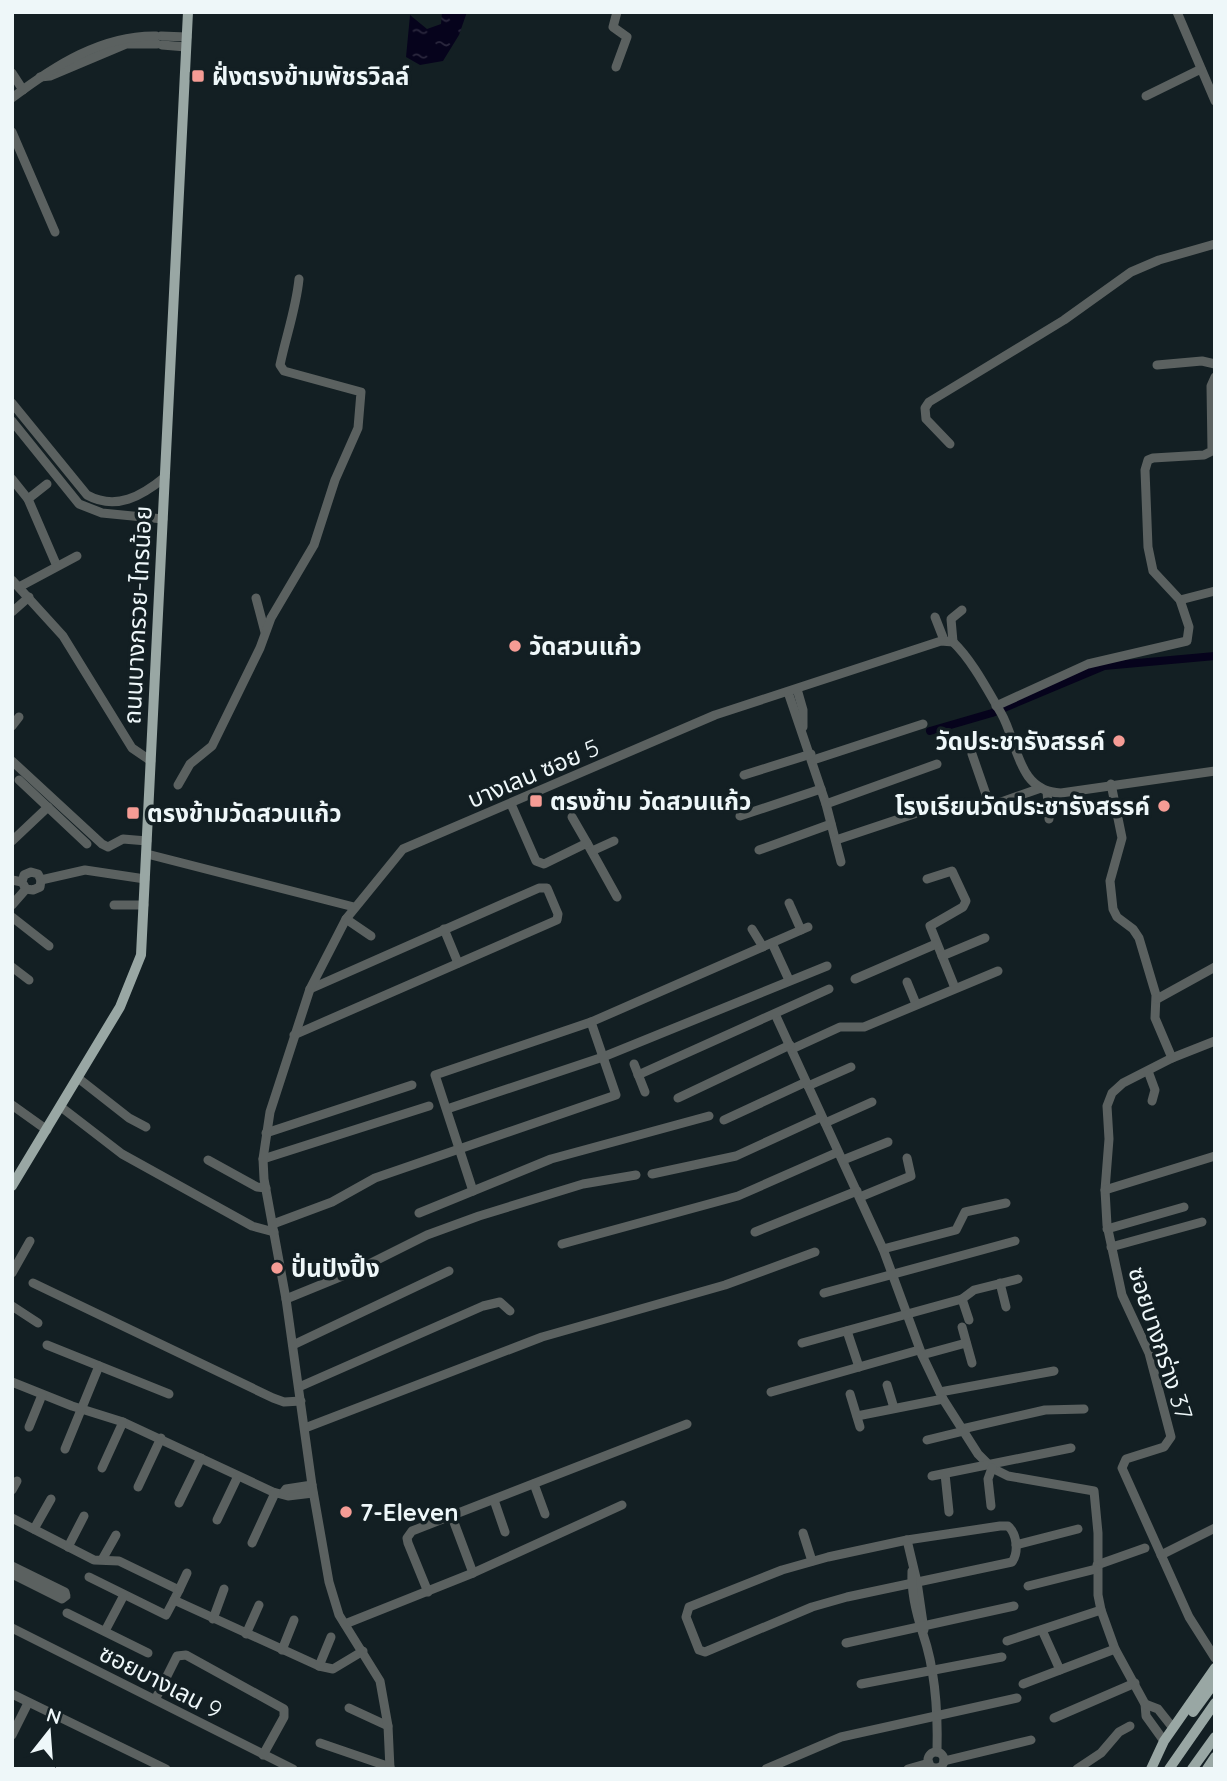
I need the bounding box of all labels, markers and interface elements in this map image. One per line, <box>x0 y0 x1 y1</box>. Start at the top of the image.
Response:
place label: ฝั่งตรงข้ามพัชรวิลล์ <box>212 61 409 91</box>
marker: ฝั่งตรงข้ามพัชรวิลล์ <box>190 68 206 84</box>
street label: ถนนบางกรวย-ไทรน้อย <box>116 505 158 725</box>
place label: วัดสวนแก้ว <box>529 631 642 661</box>
marker: วัดสวนแก้ว <box>507 638 523 654</box>
place label: วัดประชารังสรรค์ <box>935 726 1105 756</box>
street label: บางเลน ซอย 5 <box>463 732 603 814</box>
marker: วัดประชารังสรรค์ <box>1111 733 1127 749</box>
place label: ตรงข้าม วัดสวนแก้ว <box>550 786 751 816</box>
place label: โรงเรียนวัดประชารังสรรค์ <box>895 791 1150 821</box>
marker: ตรงข้าม วัดสวนแก้ว <box>528 793 544 809</box>
place label: ตรงข้ามวัดสวนแก้ว <box>147 798 342 828</box>
marker: โรงเรียนวัดประชารังสรรค์ <box>1156 798 1172 814</box>
marker: ตรงข้ามวัดสวนแก้ว <box>125 805 141 821</box>
place label: ปั่นปังปิ้ง <box>291 1253 380 1283</box>
marker: ปั่นปังปิ้ง <box>269 1260 285 1276</box>
street label: ซอยบางกร่าง 37 <box>1122 1263 1200 1423</box>
place label: 7-Eleven <box>360 1497 459 1527</box>
marker: 7-Eleven <box>338 1504 354 1520</box>
street label: ซอยบางเลน 9 <box>95 1637 227 1725</box>
north arrow <box>14 1697 84 1767</box>
text: N <box>44 1702 64 1729</box>

